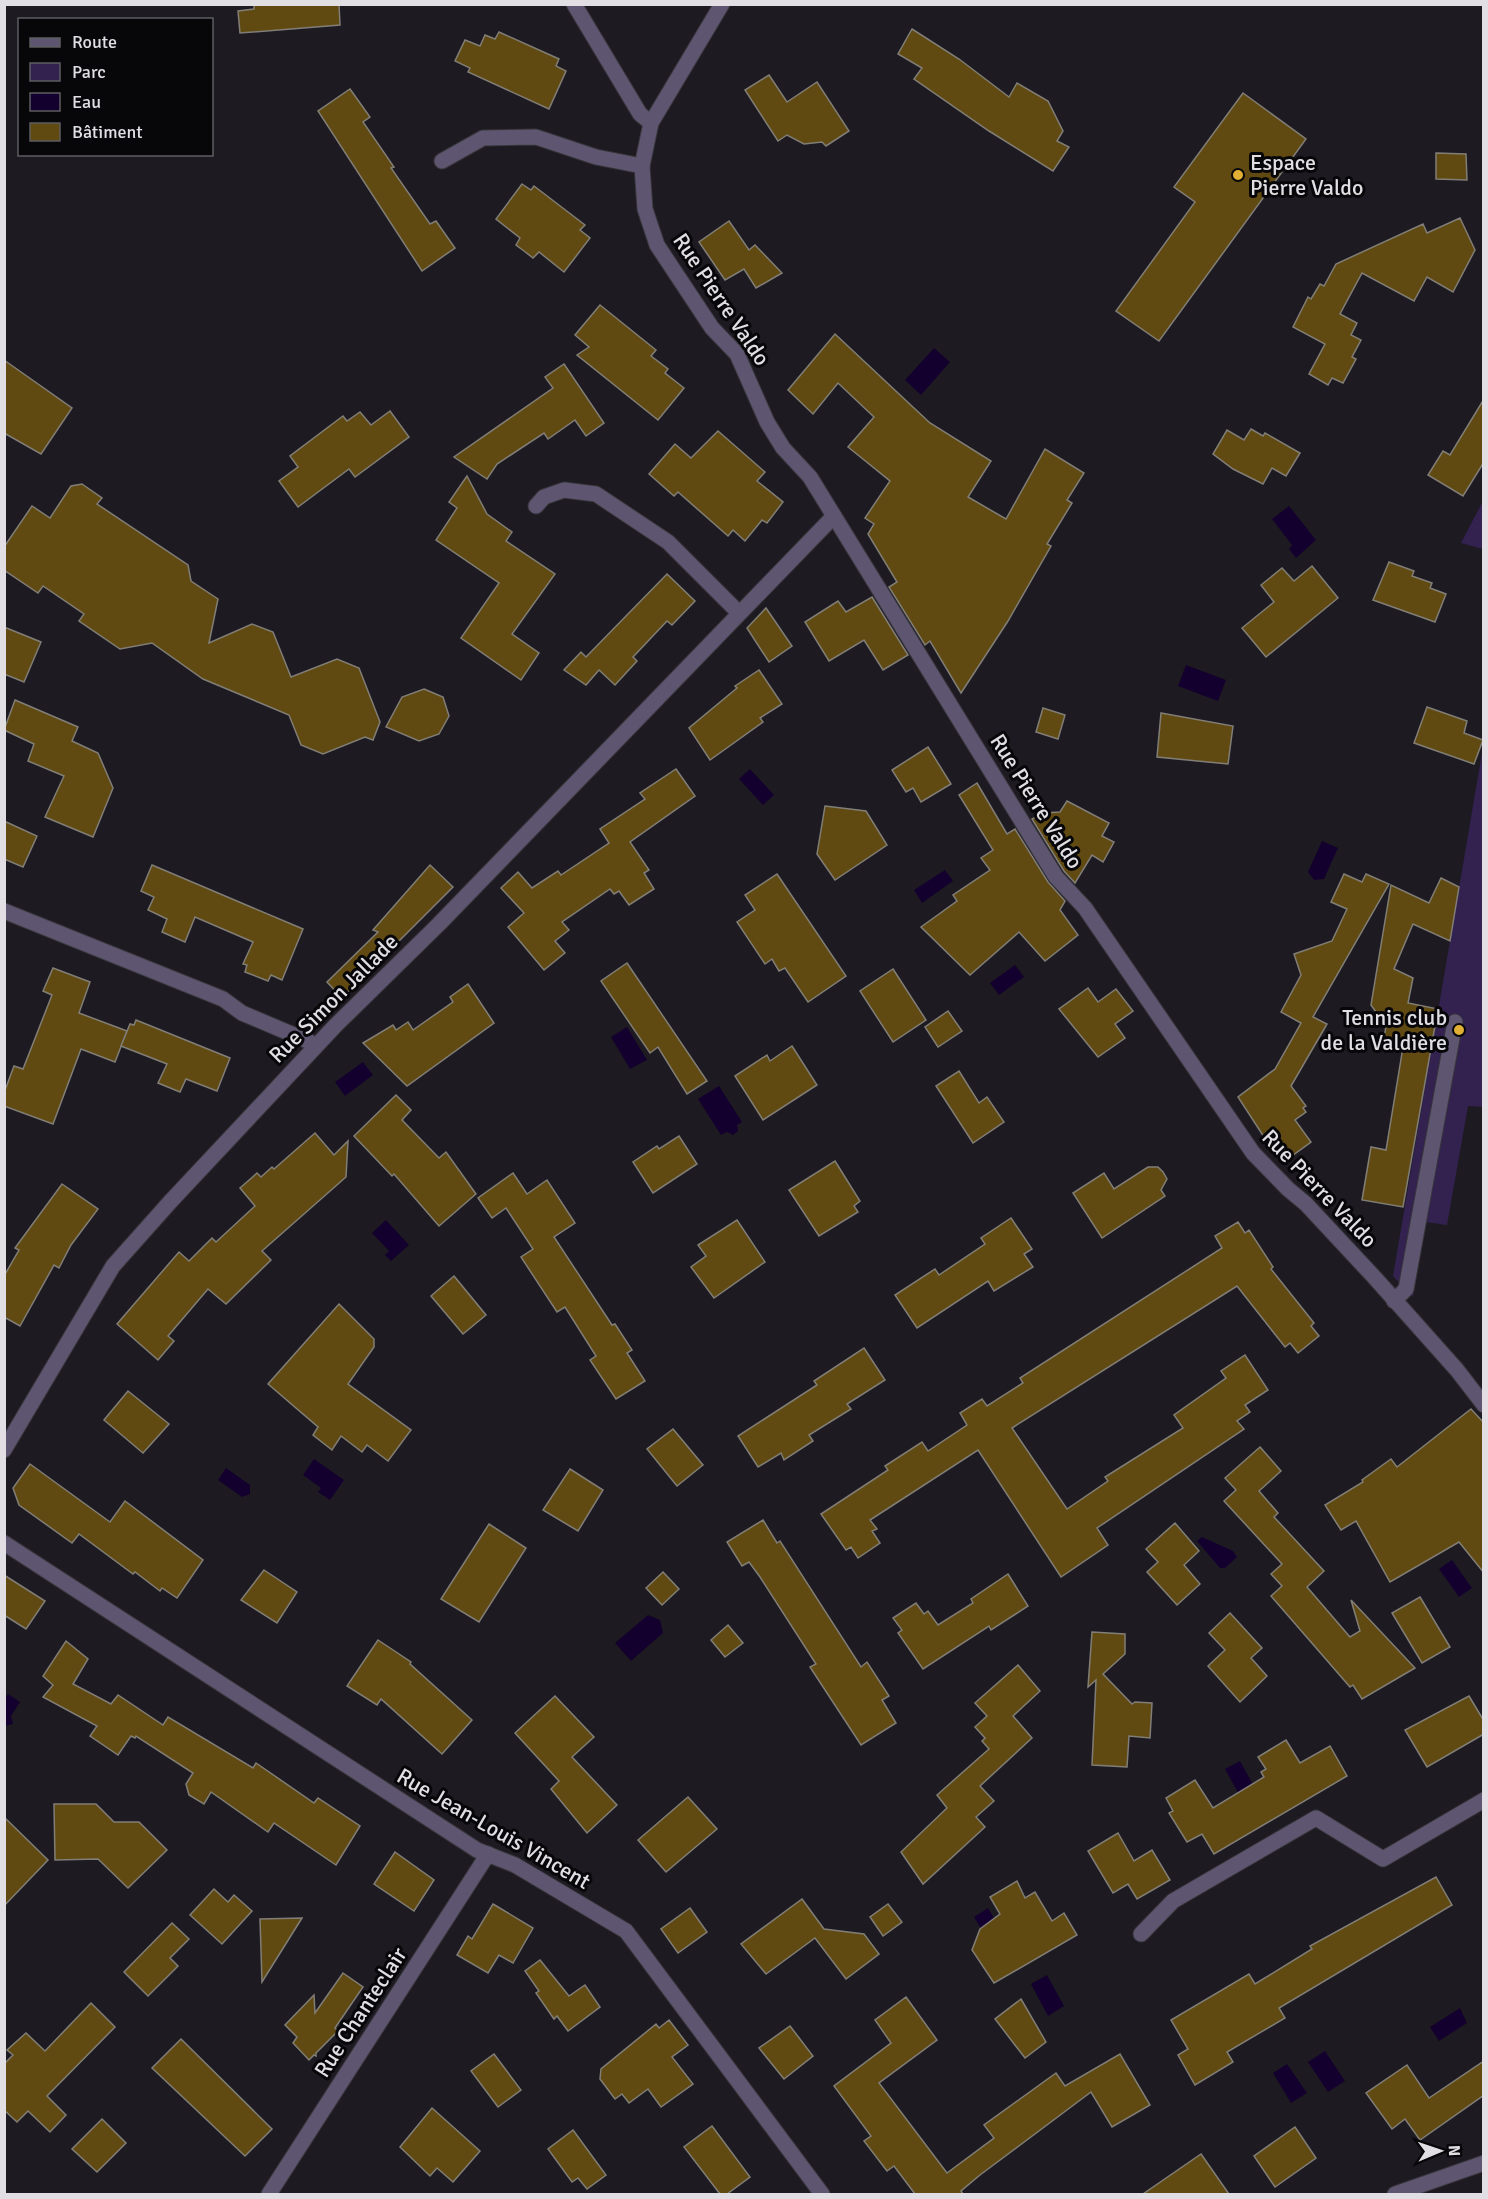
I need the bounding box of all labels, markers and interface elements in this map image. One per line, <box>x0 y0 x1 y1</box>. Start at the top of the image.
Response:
legend <box>18 18 213 156</box>
text: Route <box>72 31 117 53</box>
text: Parc <box>72 61 106 83</box>
text: Eau <box>72 91 101 113</box>
text: Bâtiment <box>72 121 143 143</box>
place label: Espace Pierre Valdo <box>1250 149 1363 201</box>
marker: Espace Pierre Valdo <box>1231 168 1245 182</box>
street label: Rue Pierre Valdo <box>667 228 776 371</box>
street label: Rue Pierre Valdo <box>984 729 1089 874</box>
street label: Rue Simon Jallade <box>263 928 404 1069</box>
place label: Tennis club de la Valdière <box>1321 1004 1447 1056</box>
marker: Tennis club de la Valdière <box>1452 1023 1466 1037</box>
street label: Rue Pierre Valdo <box>1256 1124 1383 1253</box>
street label: Rue Jean-Louis Vincent <box>392 1762 595 1895</box>
street label: Rue Chanteclair <box>308 1942 412 2082</box>
north arrow <box>1410 2121 1470 2181</box>
text: N <box>1444 2145 1464 2156</box>

